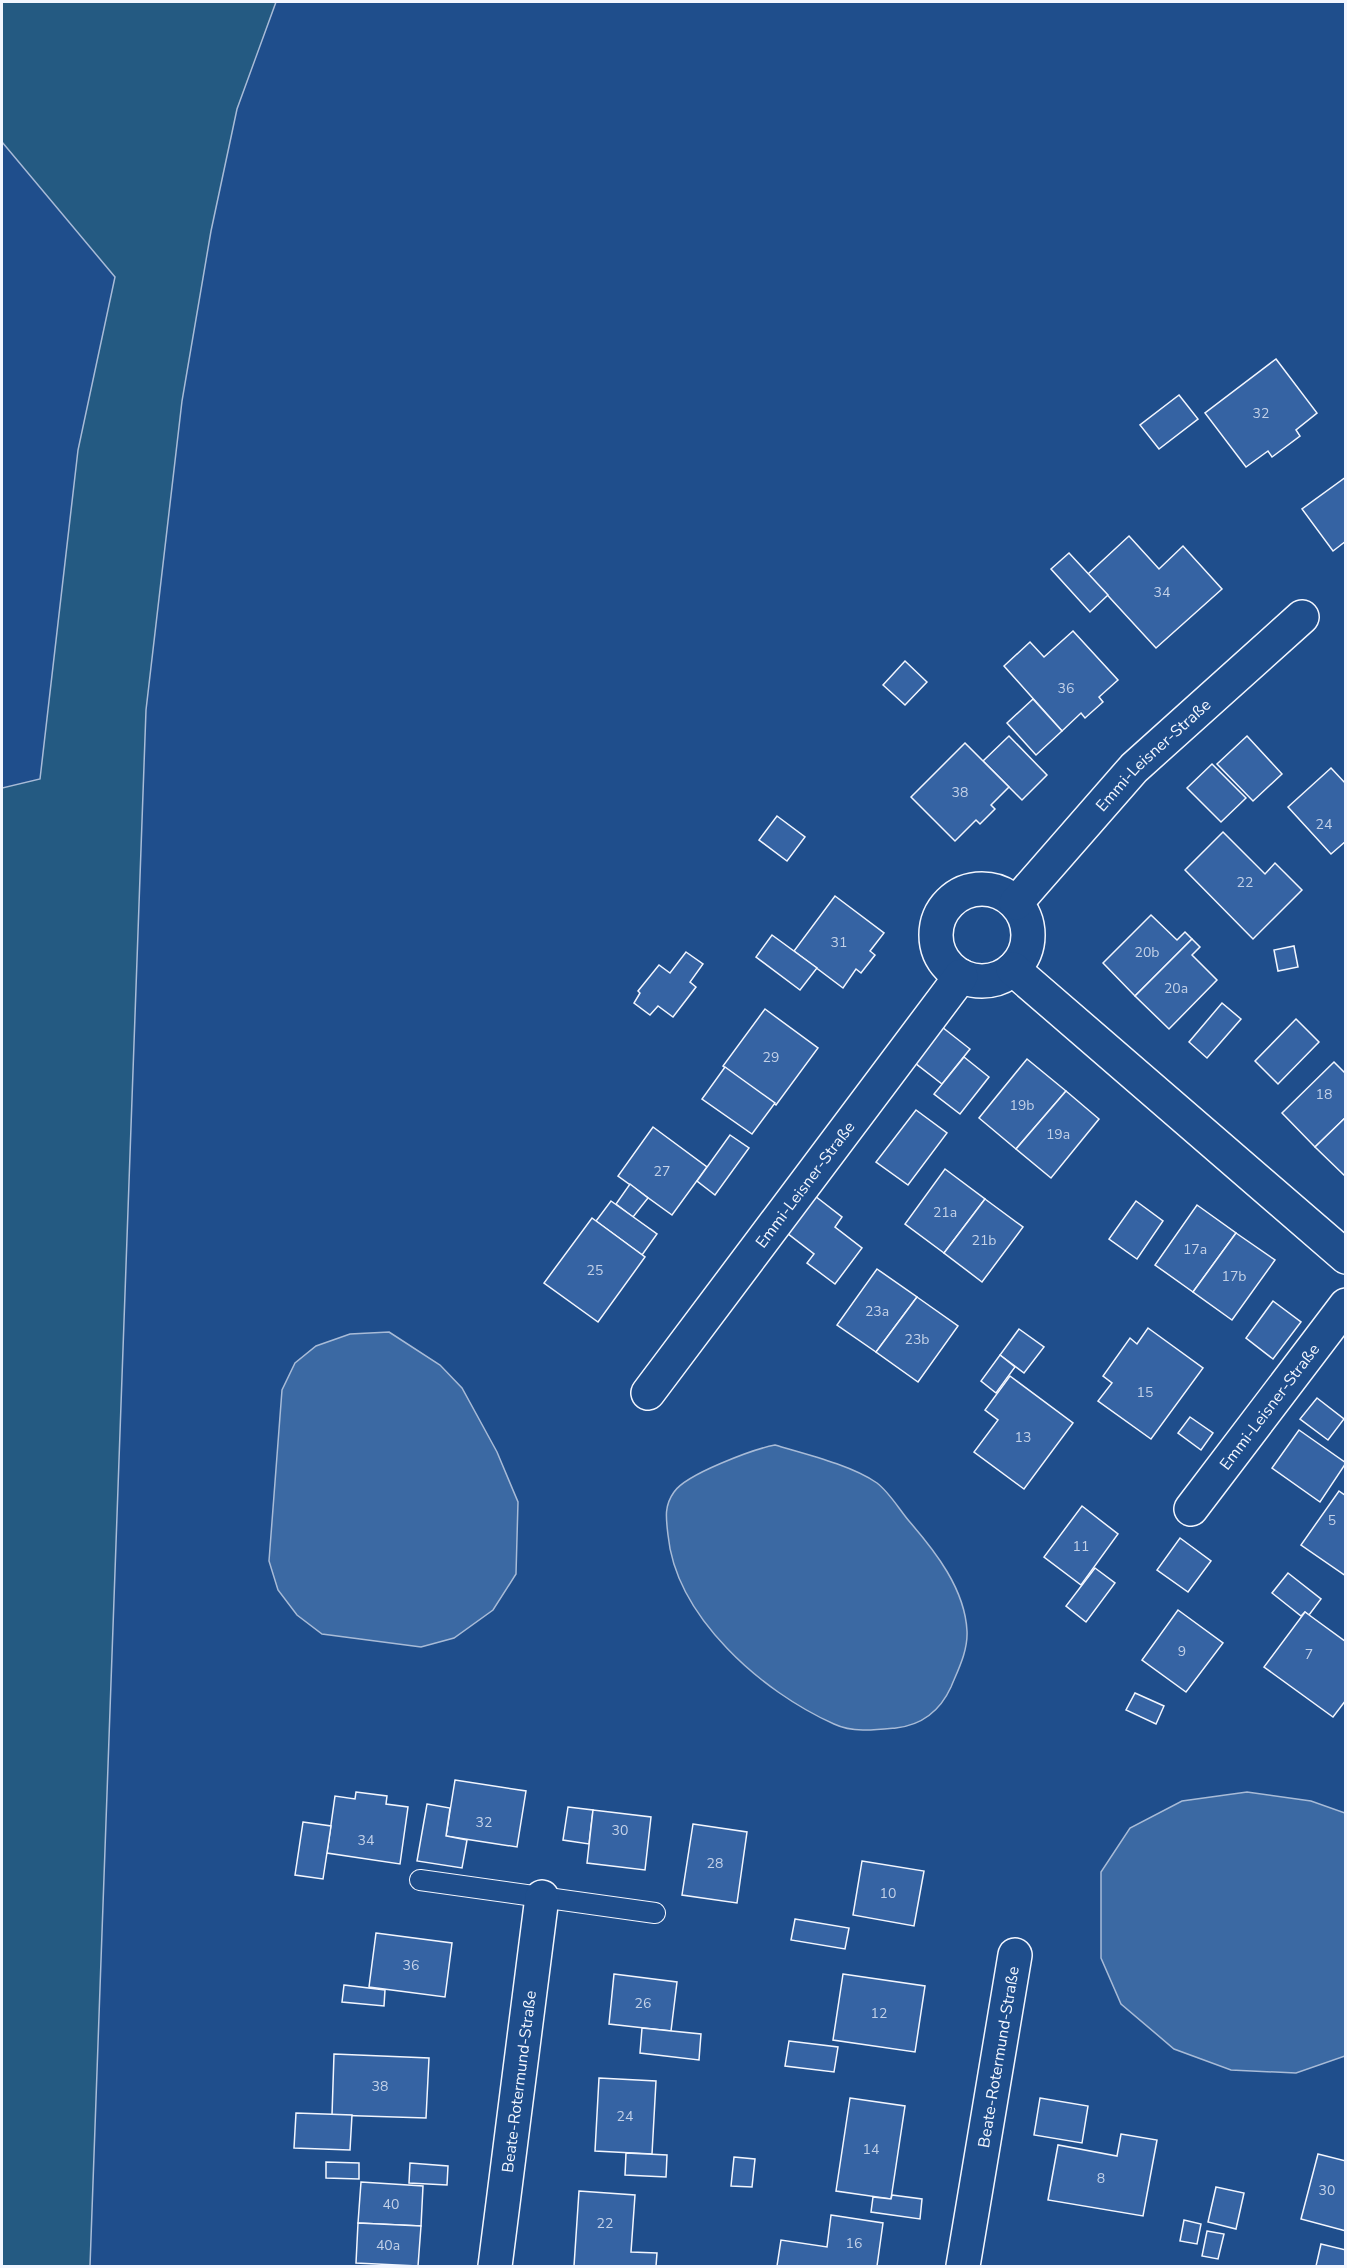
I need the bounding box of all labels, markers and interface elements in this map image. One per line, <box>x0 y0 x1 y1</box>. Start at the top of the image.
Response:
house number: 32 <box>1253 404 1269 423</box>
house number: 34 <box>1154 583 1170 602</box>
house number: 36 <box>1058 679 1074 698</box>
street label: Emmi-Leisner-Straße <box>1091 694 1216 816</box>
house number: 38 <box>952 783 968 802</box>
house number: 24 <box>1316 815 1332 834</box>
house number: 22 <box>1237 873 1253 892</box>
house number: 31 <box>831 933 847 952</box>
house number: 20b <box>1135 943 1159 962</box>
house number: 20a <box>1164 979 1188 998</box>
house number: 29 <box>763 1048 779 1067</box>
house number: 18 <box>1316 1085 1332 1104</box>
house number: 19b <box>1010 1096 1034 1115</box>
street label: Emmi-Leisner-Straße <box>751 1117 860 1253</box>
house number: 19a <box>1046 1125 1070 1144</box>
house number: 27 <box>654 1162 670 1181</box>
house number: 21a <box>933 1203 957 1222</box>
house number: 21b <box>972 1231 996 1250</box>
house number: 17a <box>1183 1240 1207 1259</box>
house number: 25 <box>587 1261 603 1280</box>
house number: 17b <box>1222 1267 1246 1286</box>
house number: 23a <box>865 1302 889 1321</box>
house number: 23b <box>905 1330 929 1349</box>
street label: Emmi-Leisner-Straße <box>1215 1339 1325 1475</box>
house number: 15 <box>1137 1383 1153 1402</box>
house number: 13 <box>1015 1428 1031 1447</box>
house number: 5 <box>1328 1511 1336 1530</box>
house number: 11 <box>1073 1537 1089 1556</box>
house number: 9 <box>1178 1642 1186 1661</box>
house number: 7 <box>1305 1645 1313 1664</box>
house number: 32 <box>476 1813 492 1832</box>
house number: 30 <box>612 1821 628 1840</box>
house number: 34 <box>358 1831 374 1850</box>
house number: 28 <box>707 1854 723 1873</box>
house number: 10 <box>880 1884 896 1903</box>
house number: 36 <box>403 1956 419 1975</box>
street label: Beate-Rotermund-Straße <box>973 1965 1025 2149</box>
street label: Beate-Rotermund-Straße <box>497 1989 542 2174</box>
house number: 26 <box>635 1994 651 2013</box>
house number: 12 <box>871 2004 887 2023</box>
house number: 38 <box>372 2077 388 2096</box>
house number: 24 <box>617 2107 633 2126</box>
house number: 14 <box>863 2140 879 2159</box>
house number: 8 <box>1097 2169 1105 2188</box>
house number: 30 <box>1319 2181 1335 2200</box>
house number: 40 <box>383 2195 399 2214</box>
house number: 22 <box>597 2214 613 2233</box>
house number: 16 <box>846 2234 862 2253</box>
house number: 40a <box>376 2236 400 2255</box>

